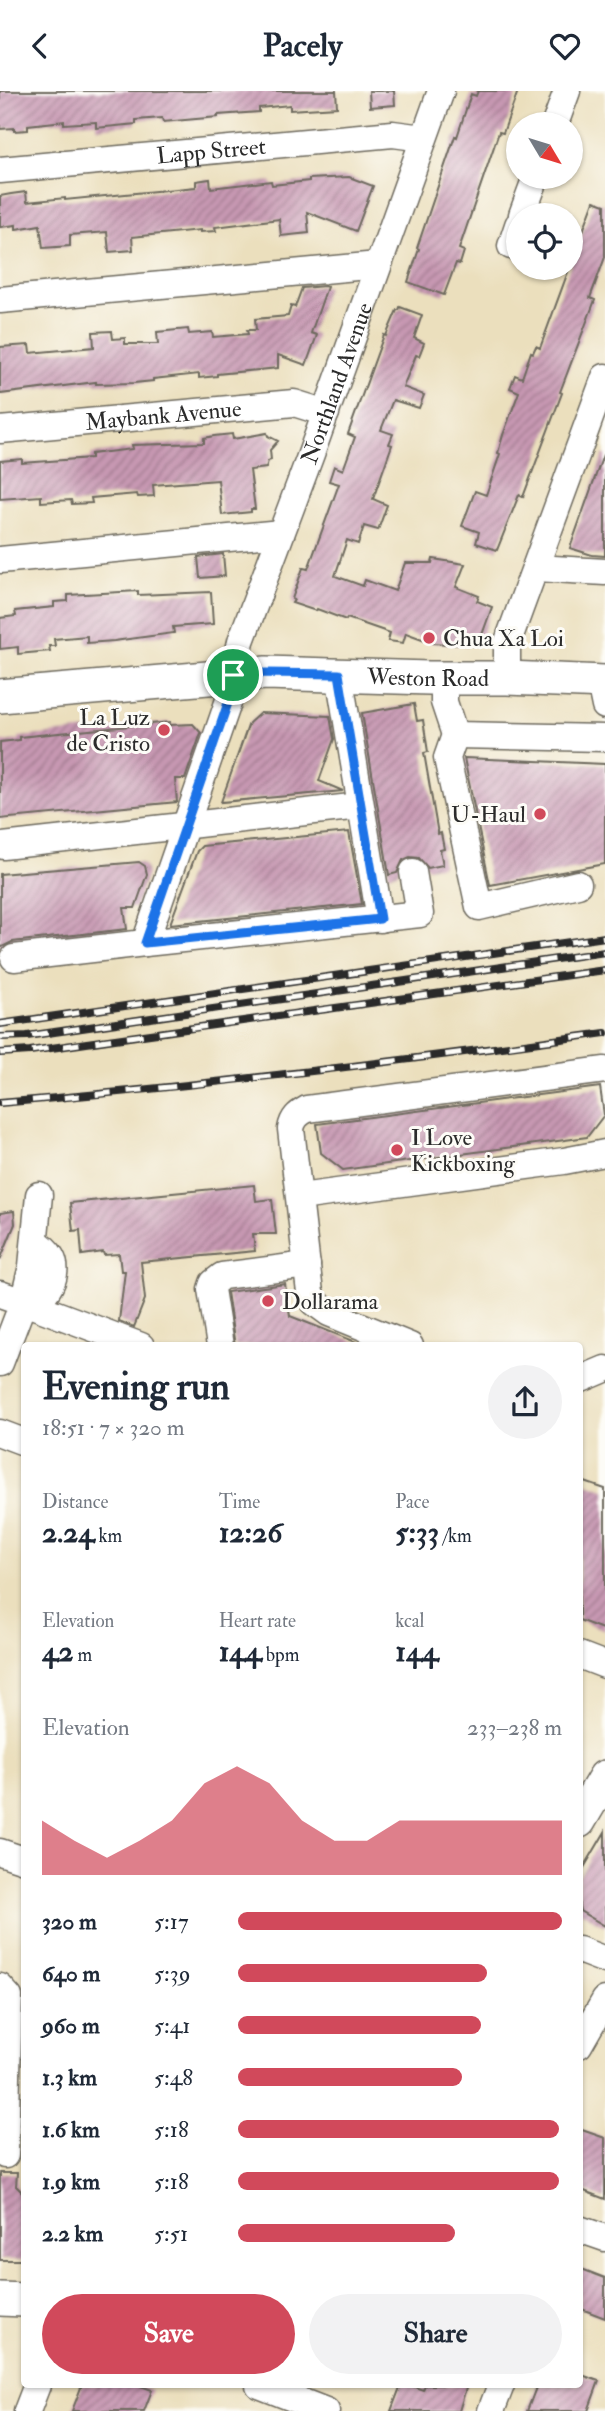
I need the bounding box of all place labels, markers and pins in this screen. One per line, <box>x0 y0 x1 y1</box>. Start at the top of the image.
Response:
place label: Chua Xa Loi <box>443 624 564 653</box>
marker: Chua Xa Loi <box>421 630 437 646</box>
pin <box>203 645 263 705</box>
place label: La Luz de Cristo <box>67 703 150 758</box>
marker: La Luz de Cristo <box>156 722 172 738</box>
place label: U-Haul <box>451 800 526 829</box>
marker: U-Haul <box>532 806 548 822</box>
place label: I Love Kickboxing <box>411 1123 515 1178</box>
marker: I Love Kickboxing <box>389 1142 405 1158</box>
place label: Dollarama <box>282 1287 379 1316</box>
marker: Dollarama <box>260 1293 276 1309</box>

